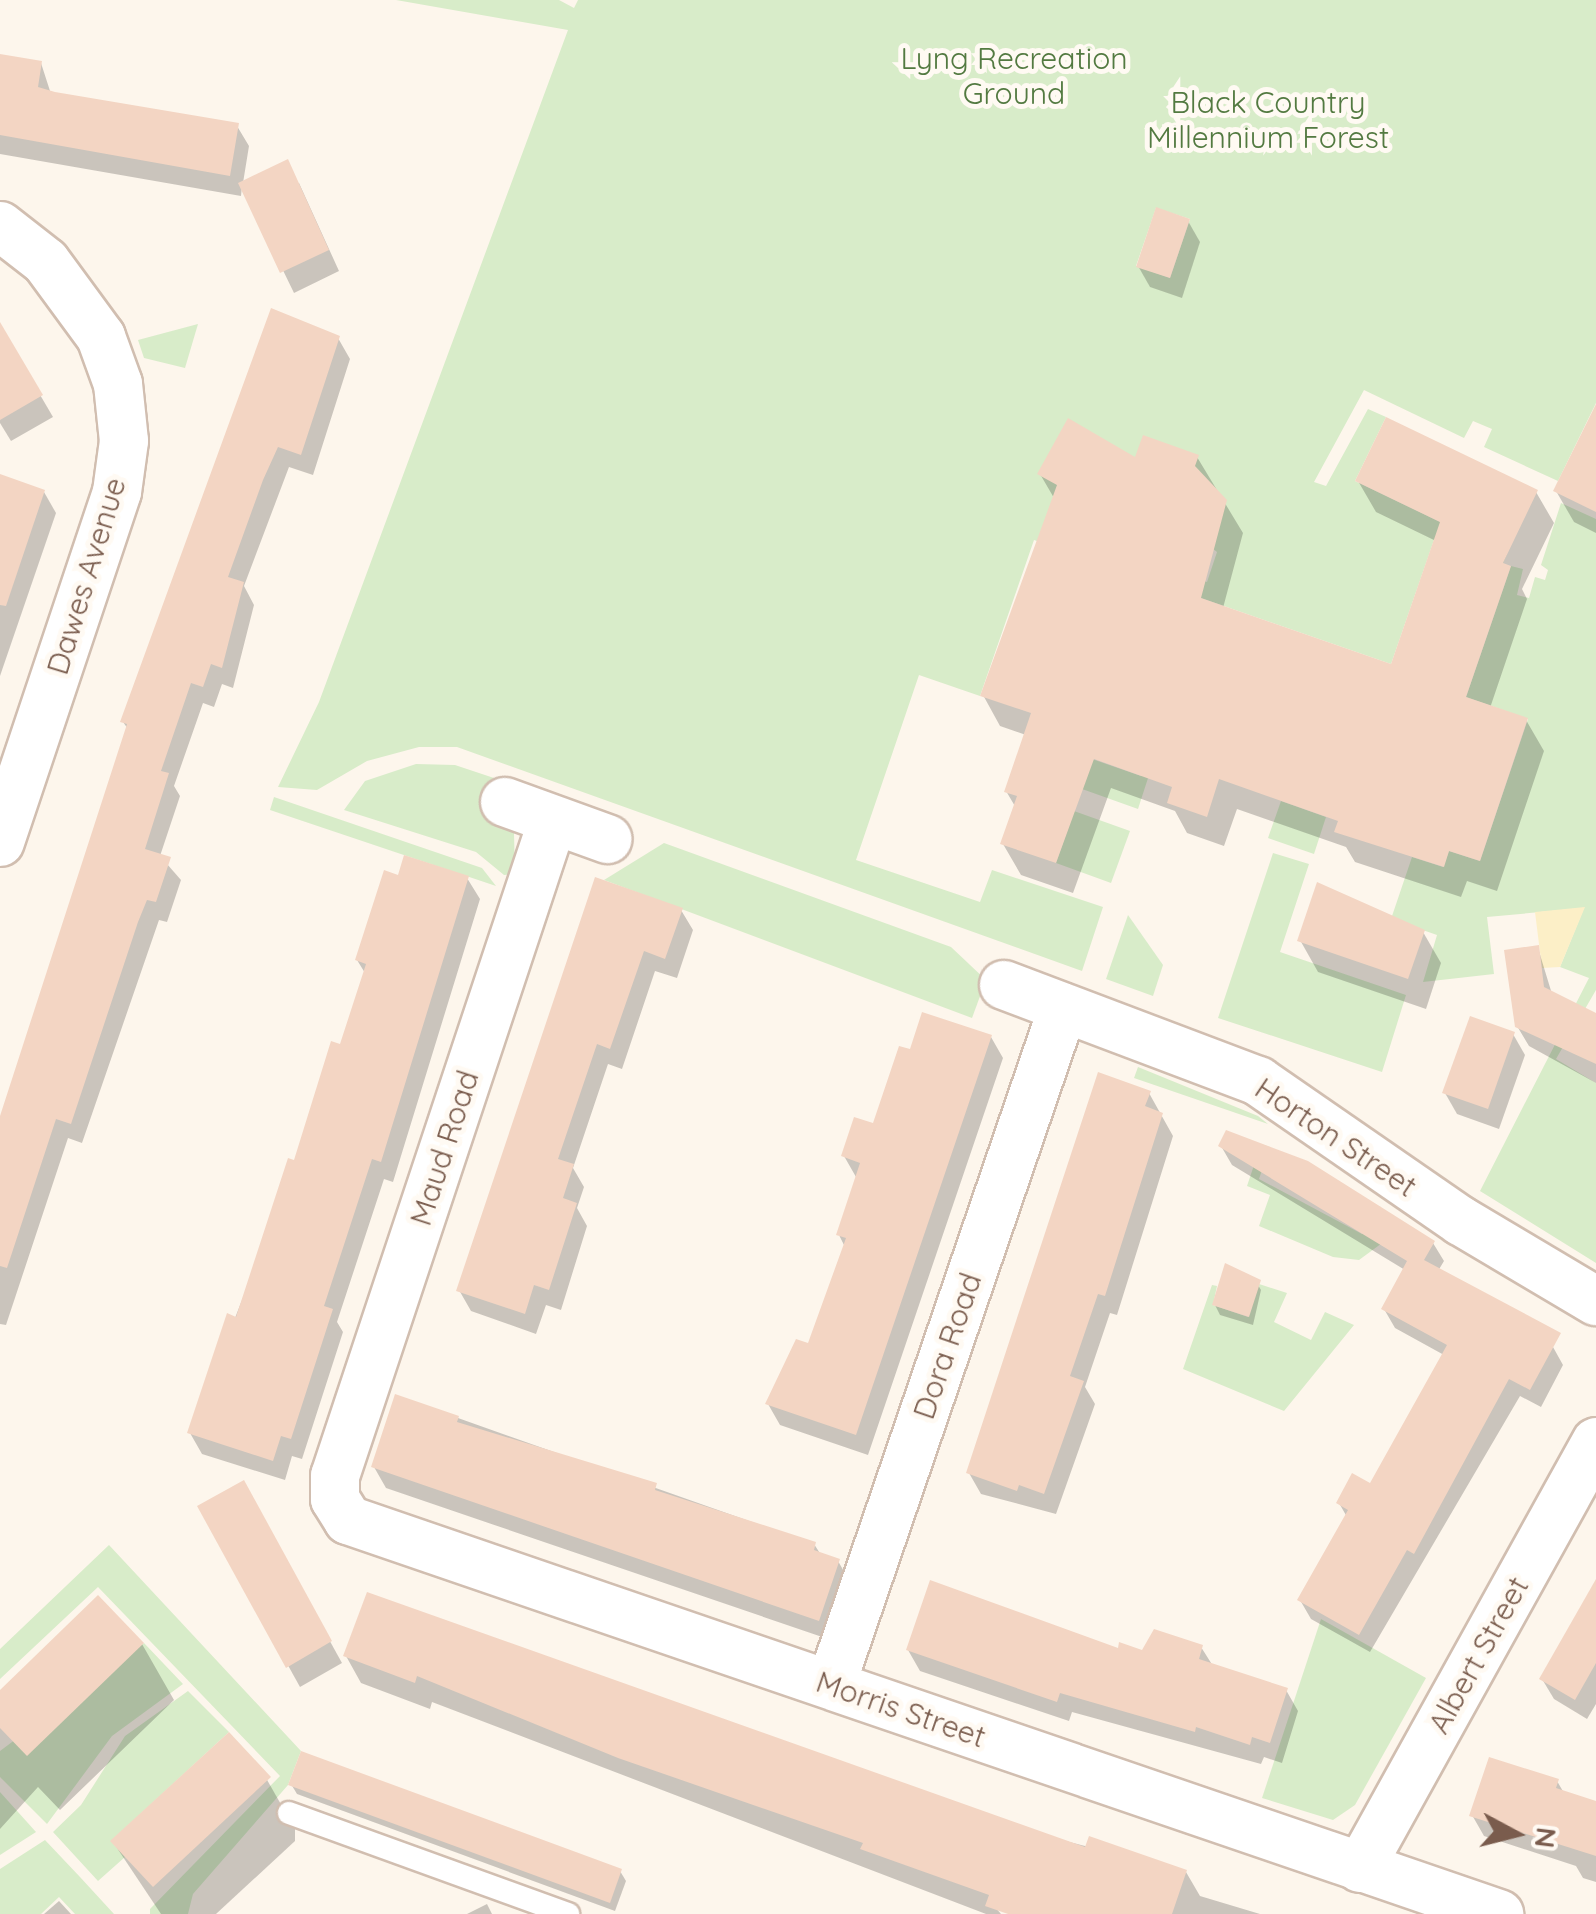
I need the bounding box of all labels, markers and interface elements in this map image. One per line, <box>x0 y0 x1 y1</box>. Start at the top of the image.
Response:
park label: Lyng Recreation Ground <box>900 40 1128 110</box>
park label: Black Country Millennium Forest <box>1147 84 1389 154</box>
street label: Dawes Avenue <box>39 473 133 679</box>
street label: Maud Road <box>402 1066 486 1230</box>
street label: Horton Street <box>1248 1070 1424 1204</box>
street label: Dora Road <box>905 1268 989 1424</box>
street label: Albert Street <box>1420 1570 1536 1740</box>
street label: Morris Street <box>812 1663 990 1755</box>
north arrow <box>1466 1784 1566 1884</box>
text: N <box>1528 1825 1565 1850</box>

